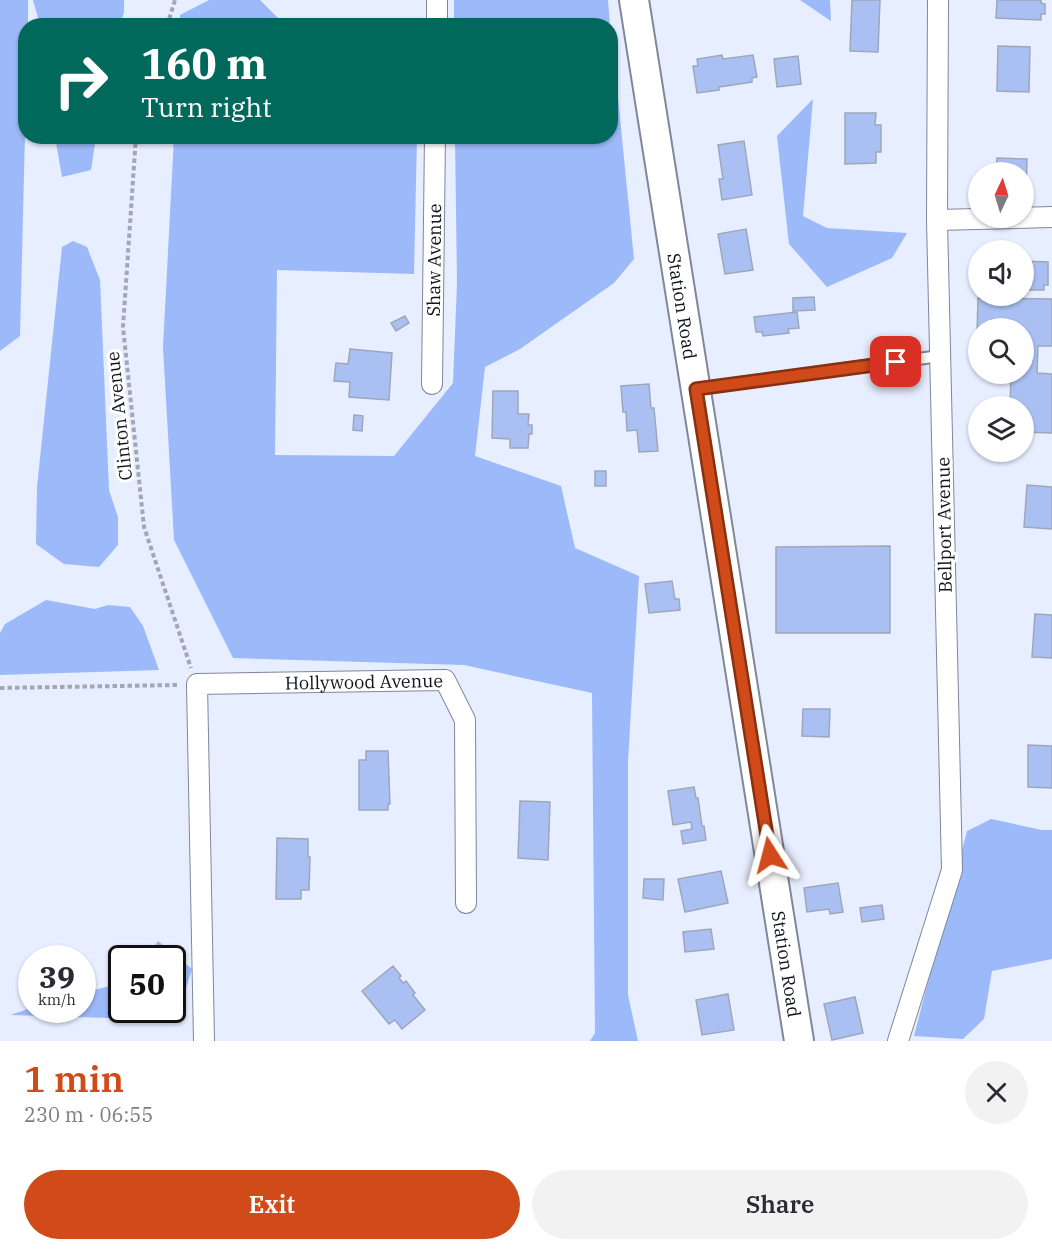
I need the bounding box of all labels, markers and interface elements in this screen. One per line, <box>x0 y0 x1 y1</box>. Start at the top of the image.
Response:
text: 160 m <box>141 36 267 91</box>
icon: right <box>42 42 120 120</box>
text: Turn right <box>141 89 272 124</box>
north arrow <box>968 162 1034 228</box>
map controls <box>968 162 1034 462</box>
street label: Shaw Avenue <box>421 203 446 317</box>
button: sound <box>968 240 1034 306</box>
street label: Station Road <box>663 251 702 361</box>
button: search <box>968 318 1034 384</box>
pin <box>870 336 921 387</box>
icon: arrive <box>879 345 912 378</box>
street label: Clinton Avenue <box>101 350 137 482</box>
button: layers <box>968 396 1034 462</box>
street label: Bellport Avenue <box>931 457 957 593</box>
street label: Hollywood Avenue <box>285 669 443 694</box>
position arrow <box>738 823 802 887</box>
street label: Station Road <box>767 909 807 1019</box>
speed limit sign: 50 <box>108 945 186 1023</box>
text: 39 <box>39 957 75 996</box>
text: km/h <box>38 990 76 1009</box>
text: 1 min <box>24 1055 124 1102</box>
button: close <box>965 1061 1028 1124</box>
text: 230 m · 06:55 <box>24 1101 153 1128</box>
button: Exit <box>24 1170 520 1239</box>
button: Share <box>532 1170 1028 1239</box>

